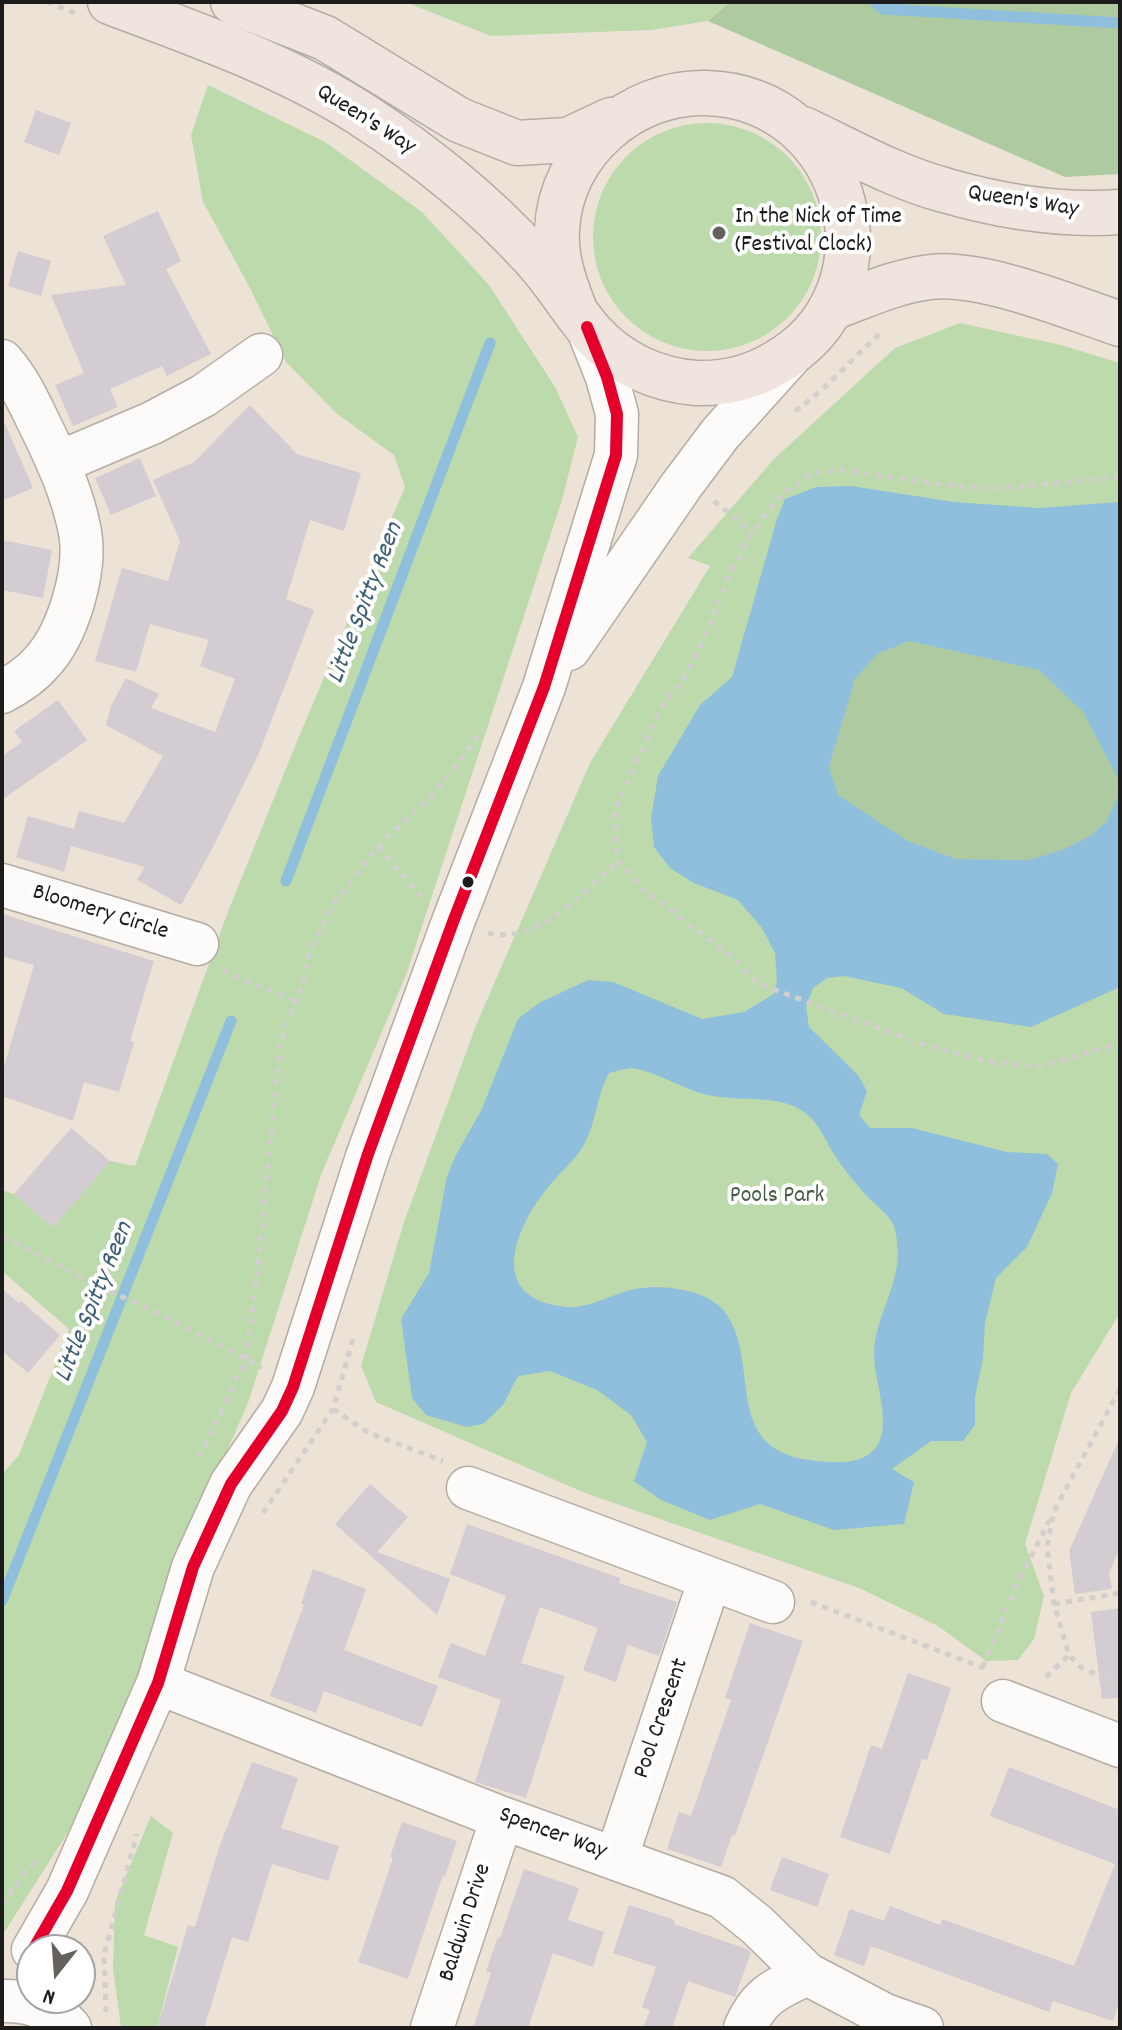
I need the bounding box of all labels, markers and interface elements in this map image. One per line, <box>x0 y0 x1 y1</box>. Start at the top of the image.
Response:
street label: Queen's Way <box>310 79 420 163</box>
street label: Queen's Way <box>966 180 1080 226</box>
place label: In the Nick of Time (Festival Clock) <box>735 205 902 261</box>
marker: In the Nick of Time (Festival Clock) <box>710 224 728 242</box>
water label: Little Spitty Reen <box>322 519 412 689</box>
unlabelled marker <box>460 874 476 890</box>
street label: Bloomery Circle <box>29 880 171 948</box>
park label: Pools Park <box>730 1184 824 1212</box>
water label: Little Spitty Reen <box>50 1219 142 1387</box>
street label: Pool Crescent <box>629 1655 697 1783</box>
street label: Spencer Way <box>494 1802 610 1868</box>
street label: Baldwin Drive <box>434 1860 500 1986</box>
north arrow <box>16 1934 96 2014</box>
text: N <box>40 1979 59 2012</box>

